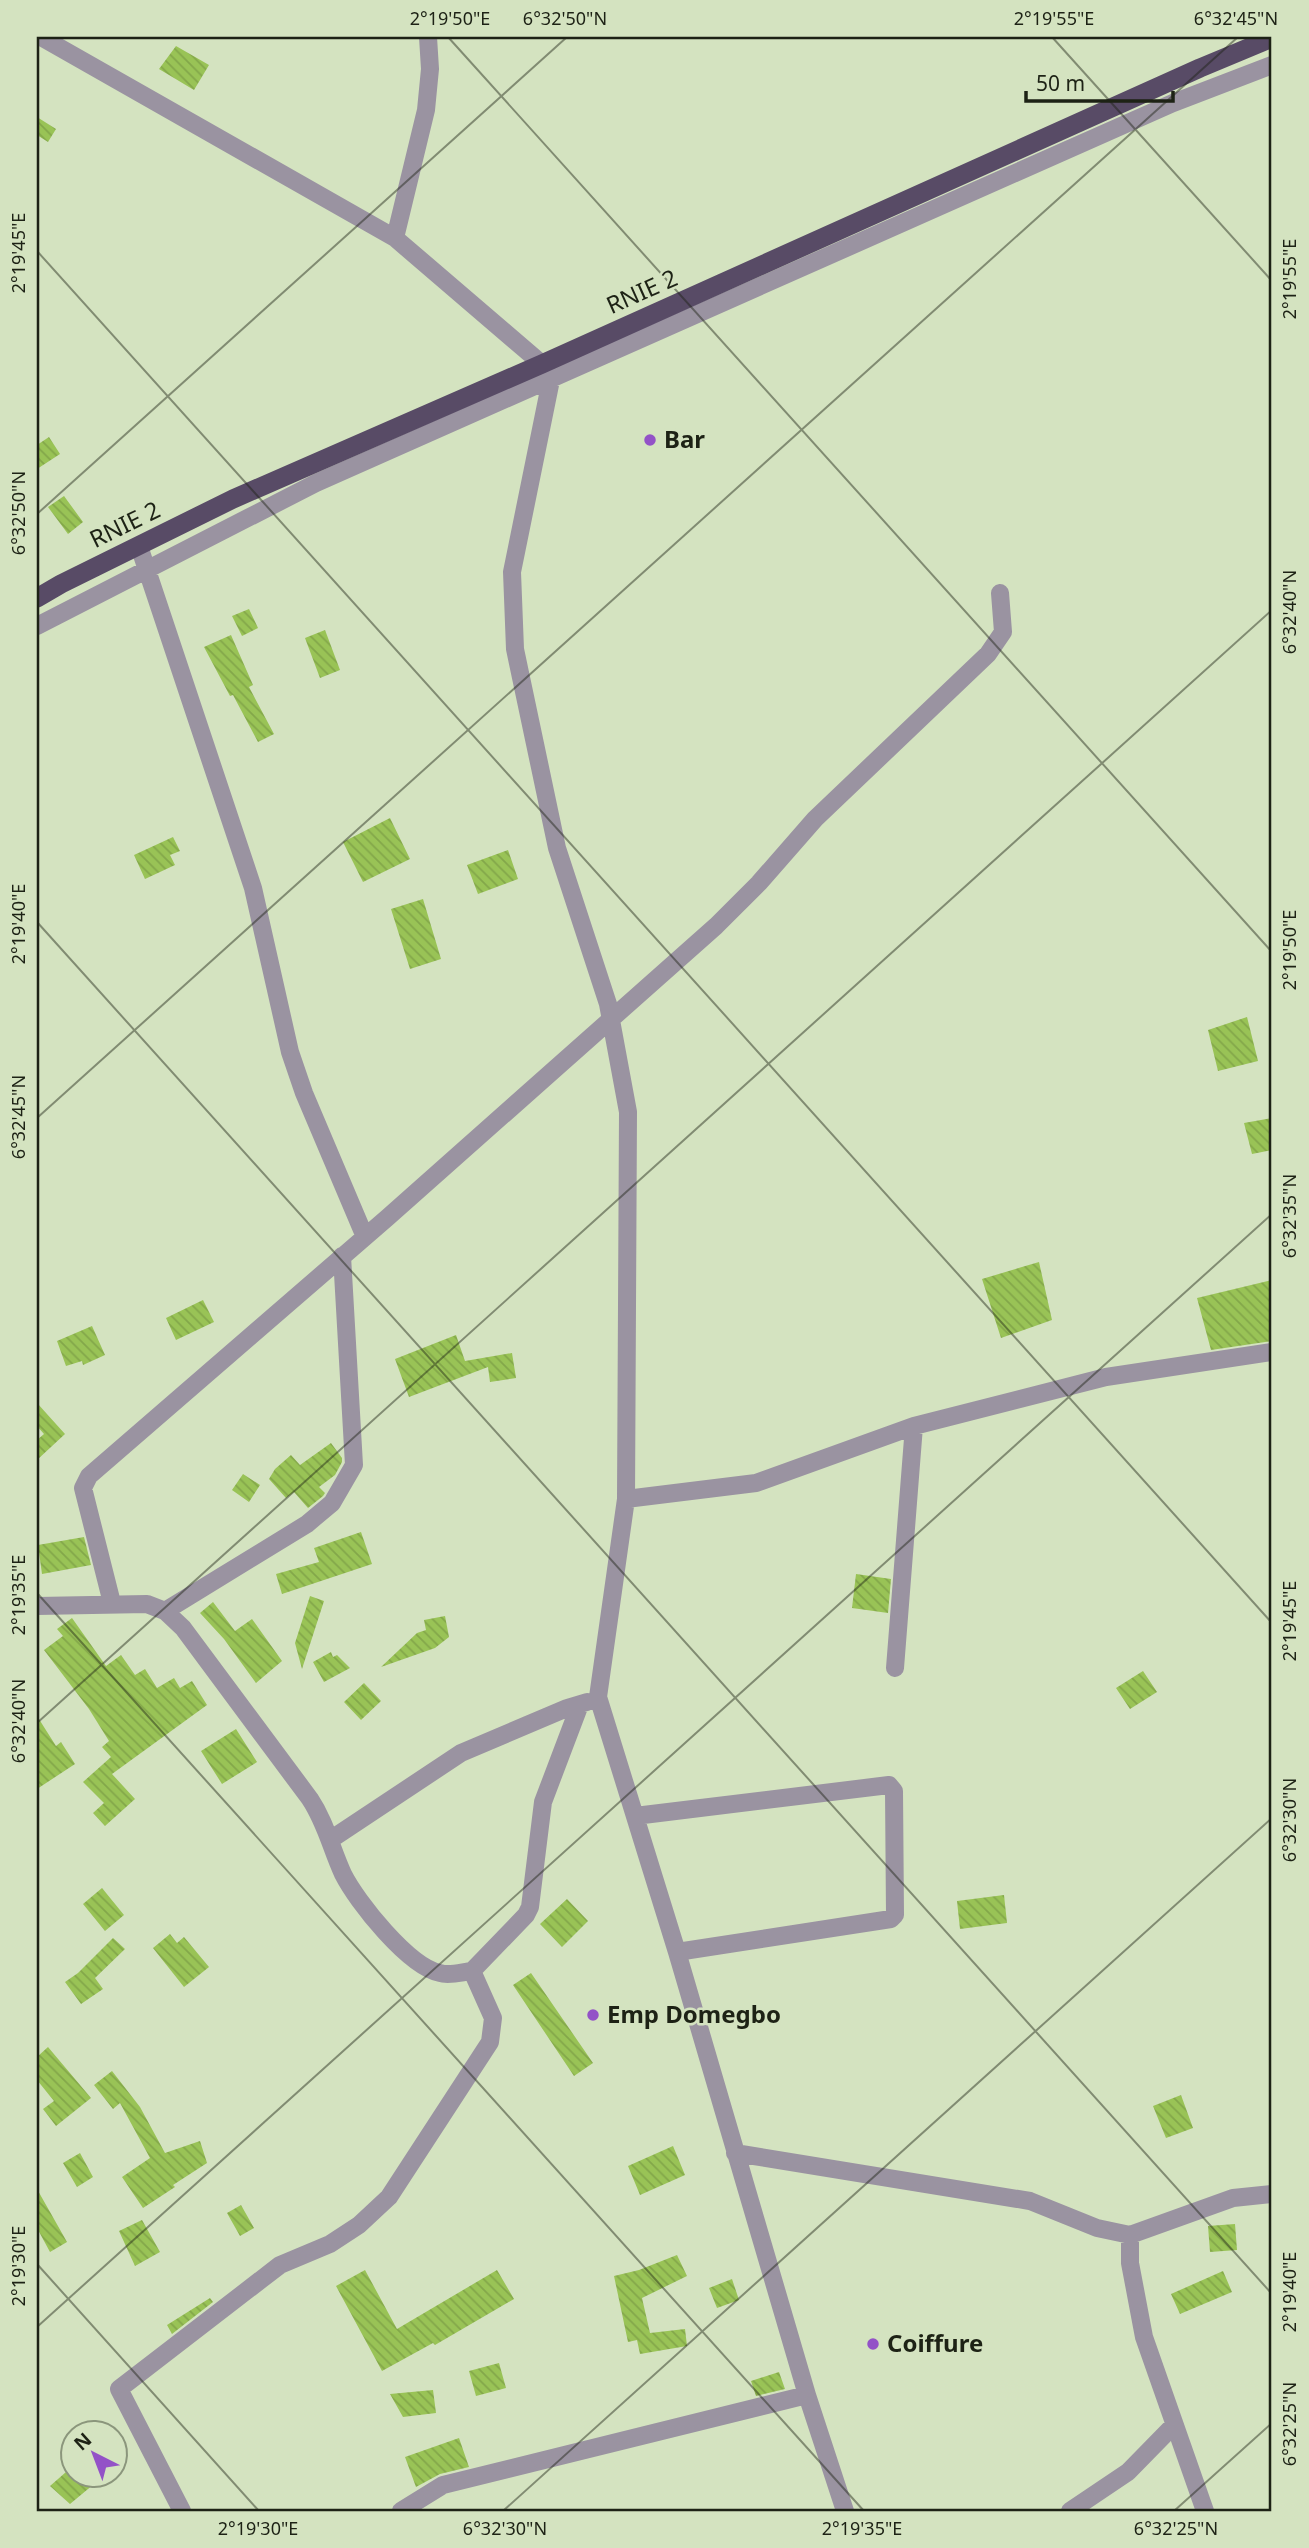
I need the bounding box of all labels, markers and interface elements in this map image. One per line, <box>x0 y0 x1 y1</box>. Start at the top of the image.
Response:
text: 2°19'50"E <box>410 6 490 30</box>
text: 6°32'50"N <box>523 6 607 30</box>
text: 2°19'55"E <box>1014 6 1094 30</box>
text: 6°32'45"N <box>1194 6 1278 30</box>
scale bar <box>1026 60 1172 104</box>
text: 50 m <box>1036 69 1085 97</box>
text: 2°19'45"E <box>6 213 30 293</box>
text: 2°19'55"E <box>1277 239 1301 319</box>
street label: RNIE 2 <box>601 260 682 321</box>
place label: Bar <box>664 422 705 455</box>
marker: Bar <box>642 432 658 448</box>
text: 6°32'50"N <box>6 471 30 555</box>
street label: RNIE 2 <box>84 492 165 555</box>
text: 6°32'40"N <box>1277 570 1301 654</box>
text: 2°19'40"E <box>6 884 30 964</box>
text: 2°19'50"E <box>1277 910 1301 990</box>
text: 6°32'45"N <box>6 1075 30 1159</box>
text: 6°32'35"N <box>1277 1174 1301 1258</box>
text: 2°19'35"E <box>6 1555 30 1635</box>
text: 2°19'45"E <box>1277 1581 1301 1661</box>
text: 6°32'40"N <box>6 1679 30 1763</box>
text: 6°32'30"N <box>1277 1778 1301 1862</box>
place label: Emp Domegbo <box>607 1997 781 2030</box>
marker: Emp Domegbo <box>585 2007 601 2023</box>
text: 2°19'30"E <box>6 2226 30 2306</box>
text: 2°19'40"E <box>1277 2252 1301 2332</box>
place label: Coiffure <box>887 2326 983 2359</box>
marker: Coiffure <box>865 2336 881 2352</box>
text: 6°32'25"N <box>1277 2382 1301 2466</box>
north arrow <box>60 2418 130 2488</box>
text: N <box>68 2427 97 2456</box>
text: 2°19'30"E <box>218 2516 298 2540</box>
text: 6°32'30"N <box>463 2516 547 2540</box>
text: 2°19'35"E <box>822 2516 902 2540</box>
text: 6°32'25"N <box>1134 2516 1218 2540</box>

